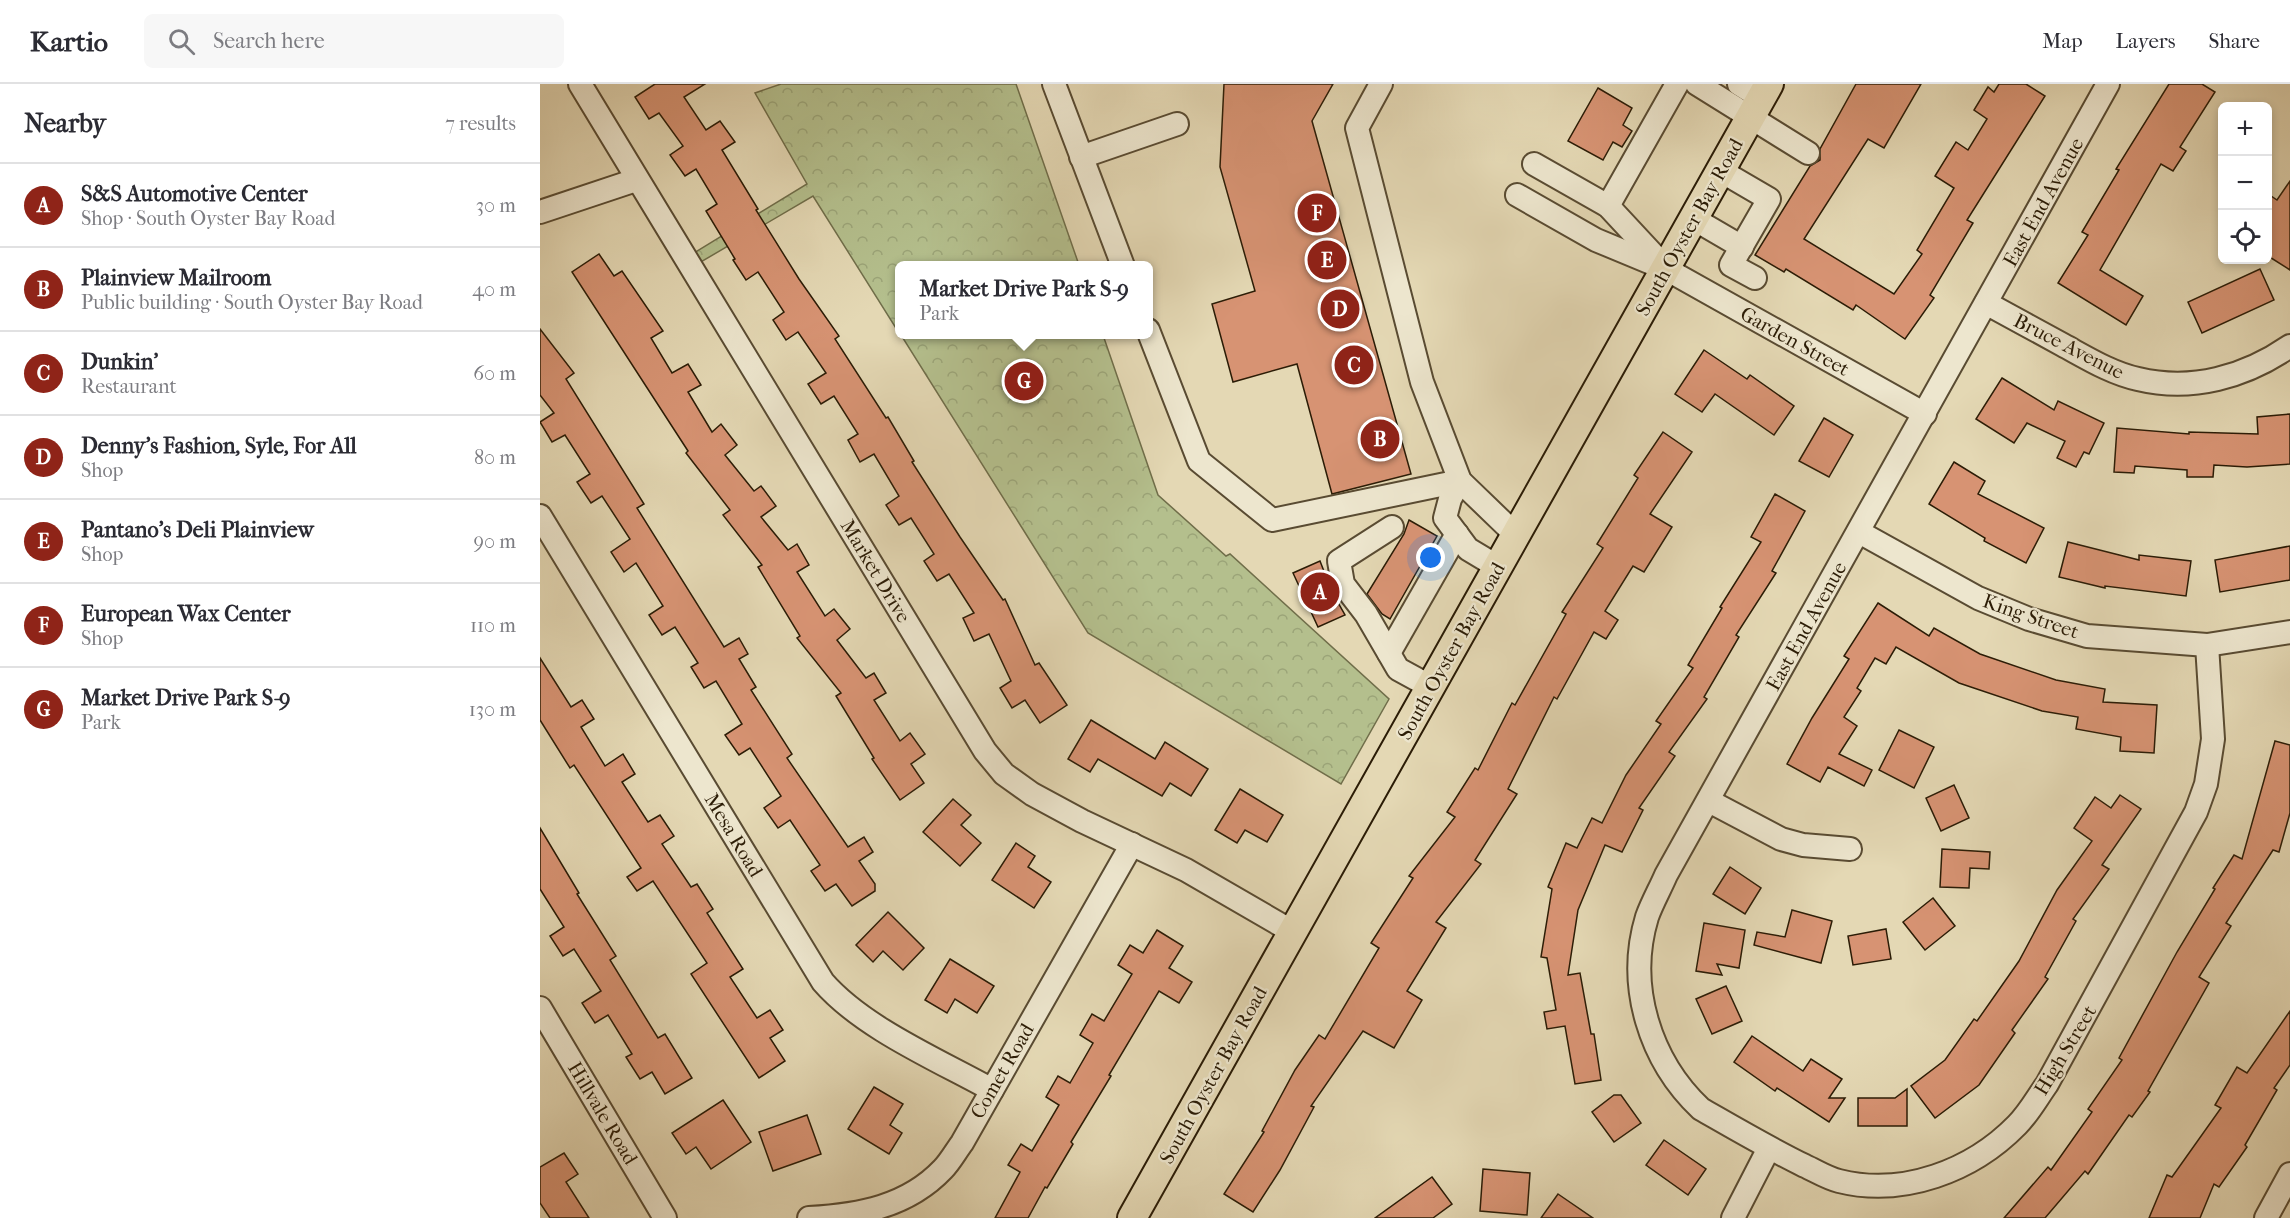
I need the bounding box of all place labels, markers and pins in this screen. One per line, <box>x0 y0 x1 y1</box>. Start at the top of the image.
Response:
pin: F <box>1298 190 1336 236</box>
pin: E <box>1308 238 1346 282</box>
pin: D <box>1320 286 1360 332</box>
pin: C <box>1334 342 1374 388</box>
pin: G <box>1004 358 1044 404</box>
pin: B <box>1360 416 1400 462</box>
pin: A <box>1300 570 1340 614</box>

